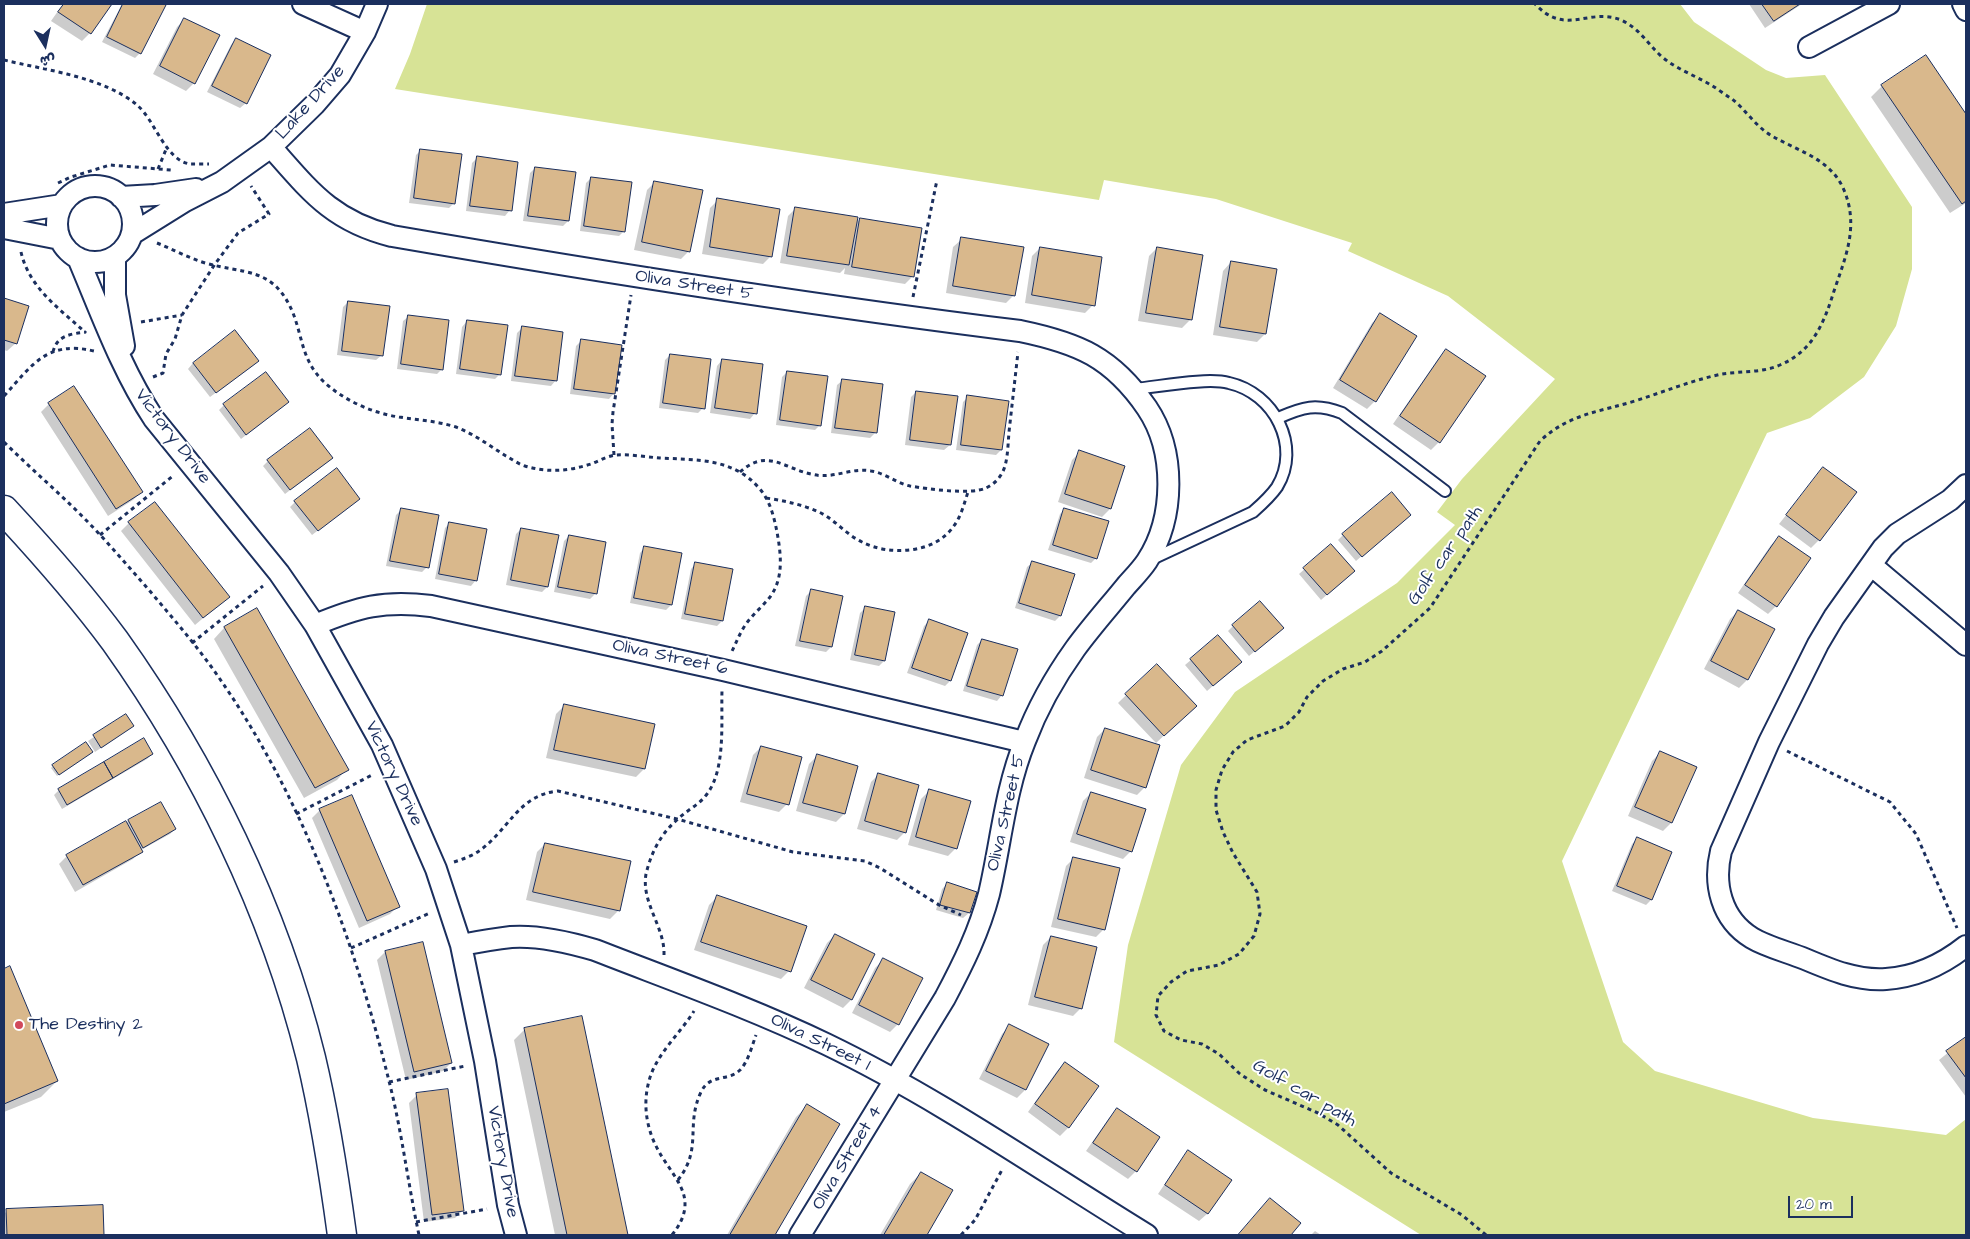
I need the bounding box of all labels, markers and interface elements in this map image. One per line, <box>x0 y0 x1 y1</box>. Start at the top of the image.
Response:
north arrow <box>20 20 70 70</box>
text: ش <box>38 49 57 71</box>
street label: Lake Drive <box>272 61 350 145</box>
street label: Oliva Street 5 <box>634 266 754 306</box>
street label: Victory Drive <box>129 385 215 489</box>
street label: Golf car path <box>1404 502 1488 610</box>
street label: Oliva Street 6 <box>610 635 730 681</box>
street label: Victory Drive <box>359 718 427 830</box>
street label: Oliva Street 5 <box>983 753 1031 873</box>
street label: Oliva Street 1 <box>767 1010 873 1076</box>
place label: The Destiny 2 <box>29 1014 143 1036</box>
marker: The Destiny 2 <box>13 1019 25 1031</box>
street label: Golf car path <box>1248 1056 1360 1132</box>
street label: Oliva Street 4 <box>808 1102 888 1214</box>
street label: Victory Drive <box>482 1104 522 1220</box>
scale bar <box>1790 1186 1855 1218</box>
text: 20 m <box>1796 1194 1832 1215</box>

